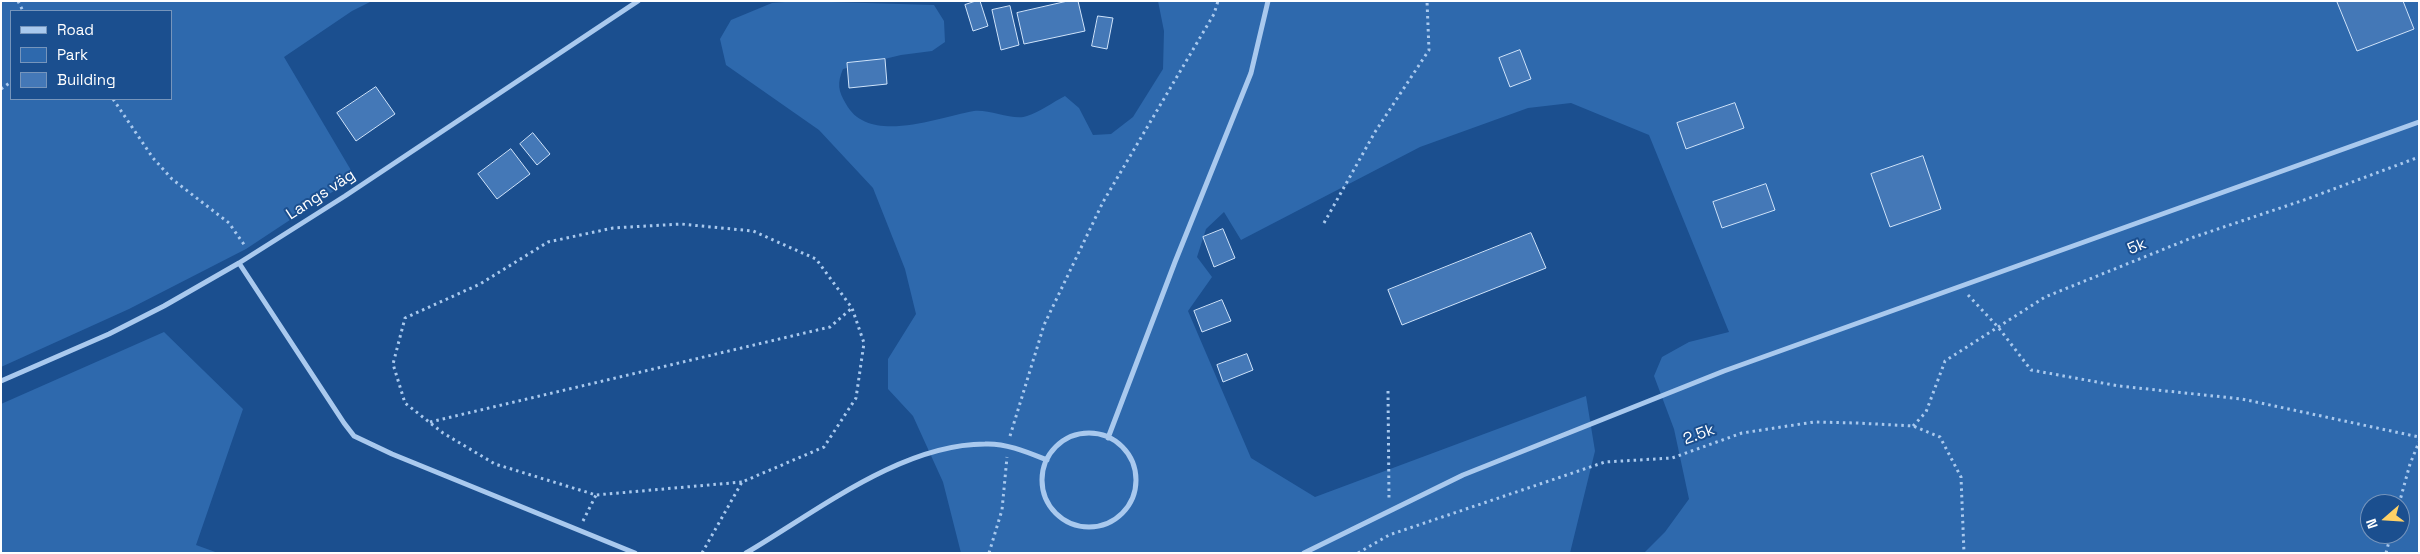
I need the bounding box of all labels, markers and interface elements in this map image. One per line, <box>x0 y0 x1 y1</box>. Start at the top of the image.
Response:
legend <box>10 10 172 100</box>
text: Road <box>57 20 94 39</box>
text: Park <box>57 45 88 64</box>
text: Building <box>57 70 116 89</box>
street label: Langs väg <box>283 166 359 224</box>
street label: 5k <box>2125 235 2149 259</box>
street label: 2.5k <box>1681 421 1717 449</box>
north arrow <box>2360 494 2410 544</box>
text: N <box>2362 516 2382 531</box>

